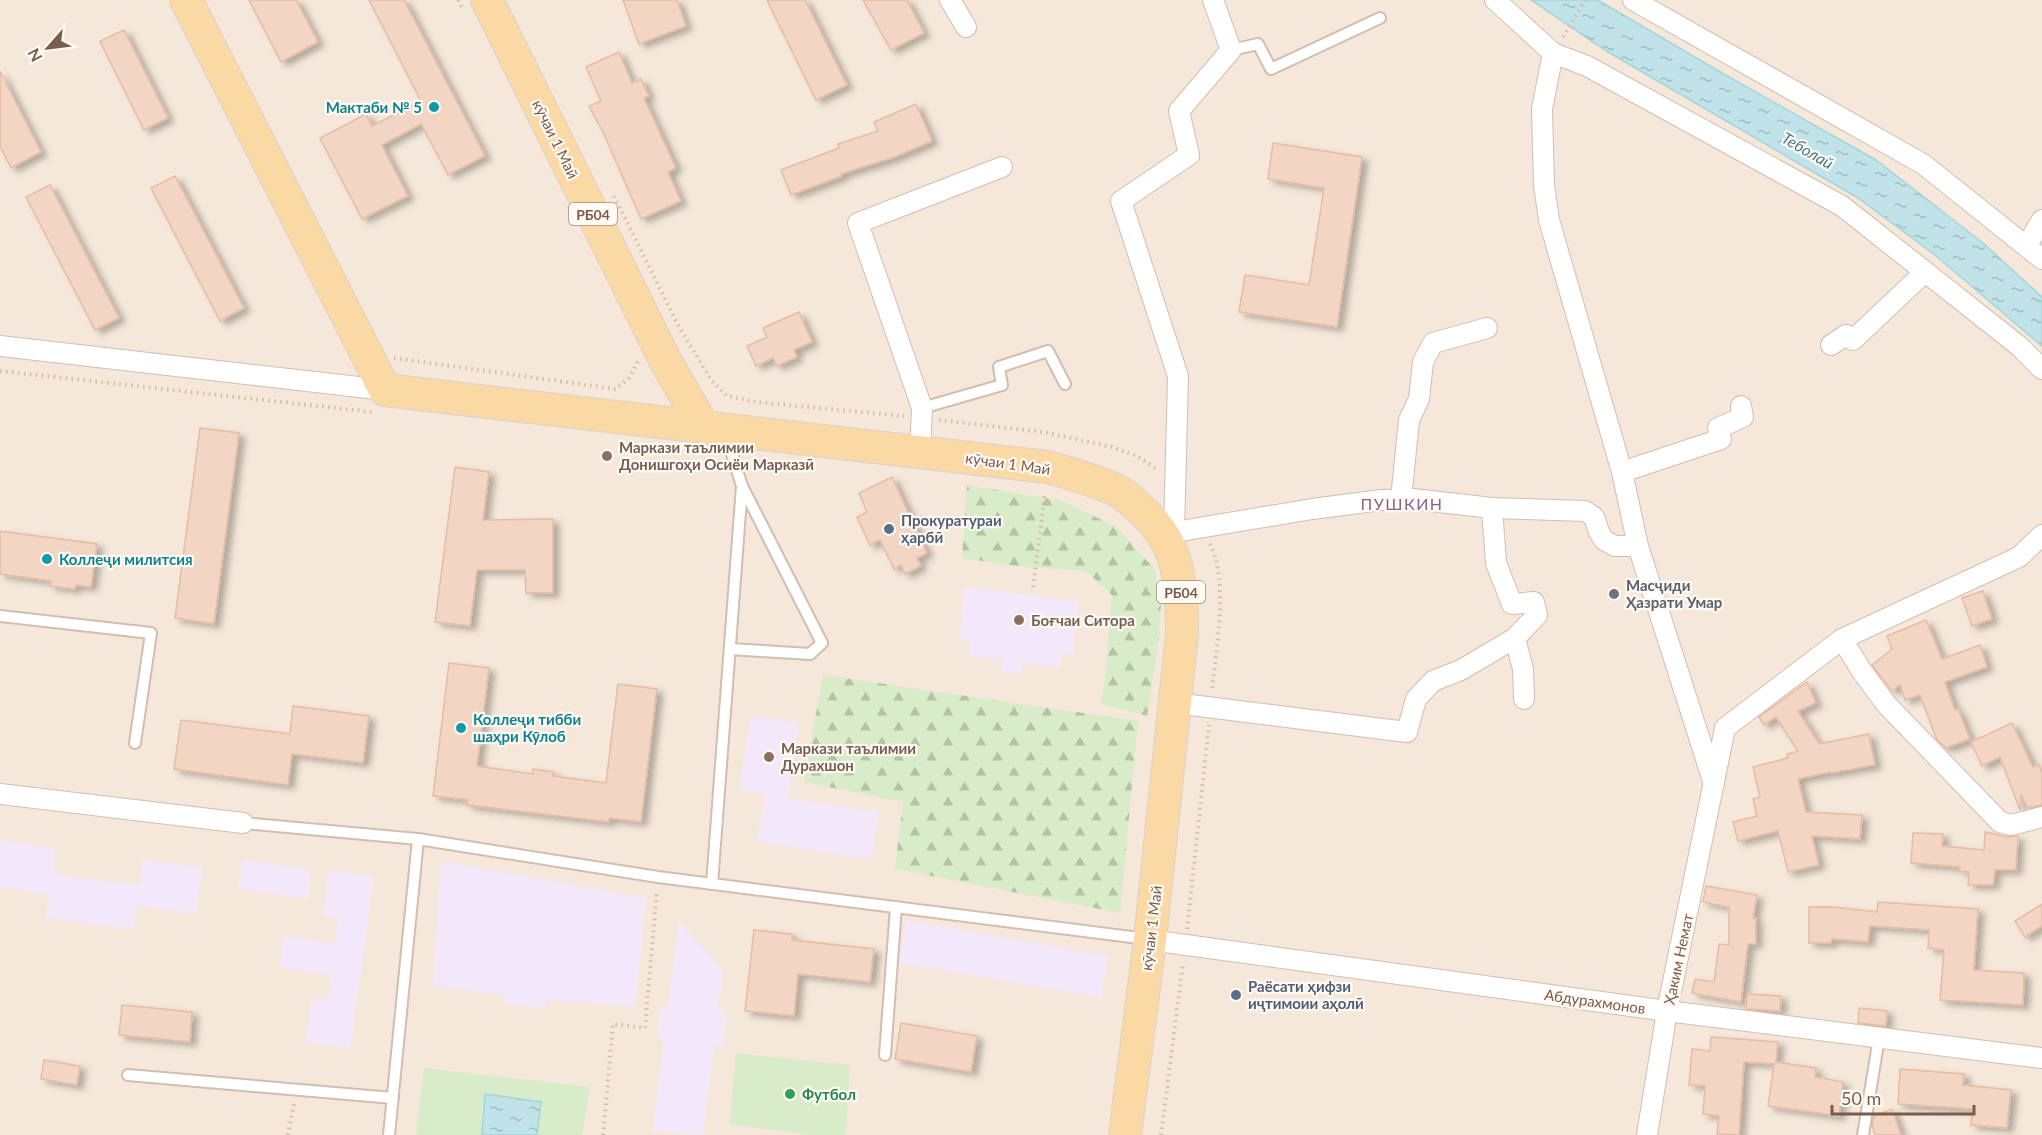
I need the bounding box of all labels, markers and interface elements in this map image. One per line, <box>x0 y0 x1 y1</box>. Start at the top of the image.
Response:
north arrow <box>18 18 78 78</box>
text: N <box>23 45 46 65</box>
street label: кӯчаи 1 Май <box>529 97 583 181</box>
place label: Мактаби № 5 <box>326 98 422 116</box>
marker: Мактаби № 5 <box>427 100 441 114</box>
water label: Теболай <box>1779 128 1837 172</box>
road number: РБ04 <box>569 203 617 225</box>
place label: Маркази таълимии Донишгоҳи Осиёи Марказӣ <box>619 438 814 473</box>
street label: кӯчаи 1 Май <box>964 448 1052 478</box>
marker: Маркази таълимии Донишгоҳи Осиёи Марказӣ <box>600 449 614 463</box>
district label: ПУШКИН <box>1360 494 1444 513</box>
place label: Прокуратураи ҳарбӣ <box>901 511 1002 546</box>
marker: Прокуратураи ҳарбӣ <box>882 522 896 536</box>
place label: Коллеҷи милитсия <box>59 550 193 568</box>
marker: Коллеҷи милитсия <box>40 552 54 566</box>
place label: Масҷиди Ҳазрати Умар <box>1626 576 1722 611</box>
road number: РБ04 <box>1157 581 1205 603</box>
marker: Масҷиди Ҳазрати Умар <box>1607 587 1621 601</box>
place label: Боғчаи Ситора <box>1031 611 1135 629</box>
marker: Боғчаи Ситора <box>1012 613 1026 627</box>
place label: Коллеҷи тибби шаҳри Кӯлоб <box>473 710 581 745</box>
marker: Коллеҷи тибби шаҳри Кӯлоб <box>454 721 468 735</box>
place label: Маркази таълимии Дурахшон <box>781 739 916 774</box>
marker: Маркази таълимии Дурахшон <box>762 750 776 764</box>
street label: кӯчаи 1 Май <box>1137 884 1165 972</box>
street label: Ҳаким Немат <box>1660 911 1697 1006</box>
place label: Раёсати ҳифзи иҷтимоии аҳолӣ <box>1248 977 1364 1012</box>
street label: Абдурахмонов <box>1543 985 1647 1017</box>
marker: Раёсати ҳифзи иҷтимоии аҳолӣ <box>1229 988 1243 1002</box>
scale bar <box>1832 1078 1974 1116</box>
place label: Футбол <box>802 1085 856 1103</box>
marker: Футбол <box>783 1087 797 1101</box>
text: 50 m <box>1841 1087 1881 1109</box>

